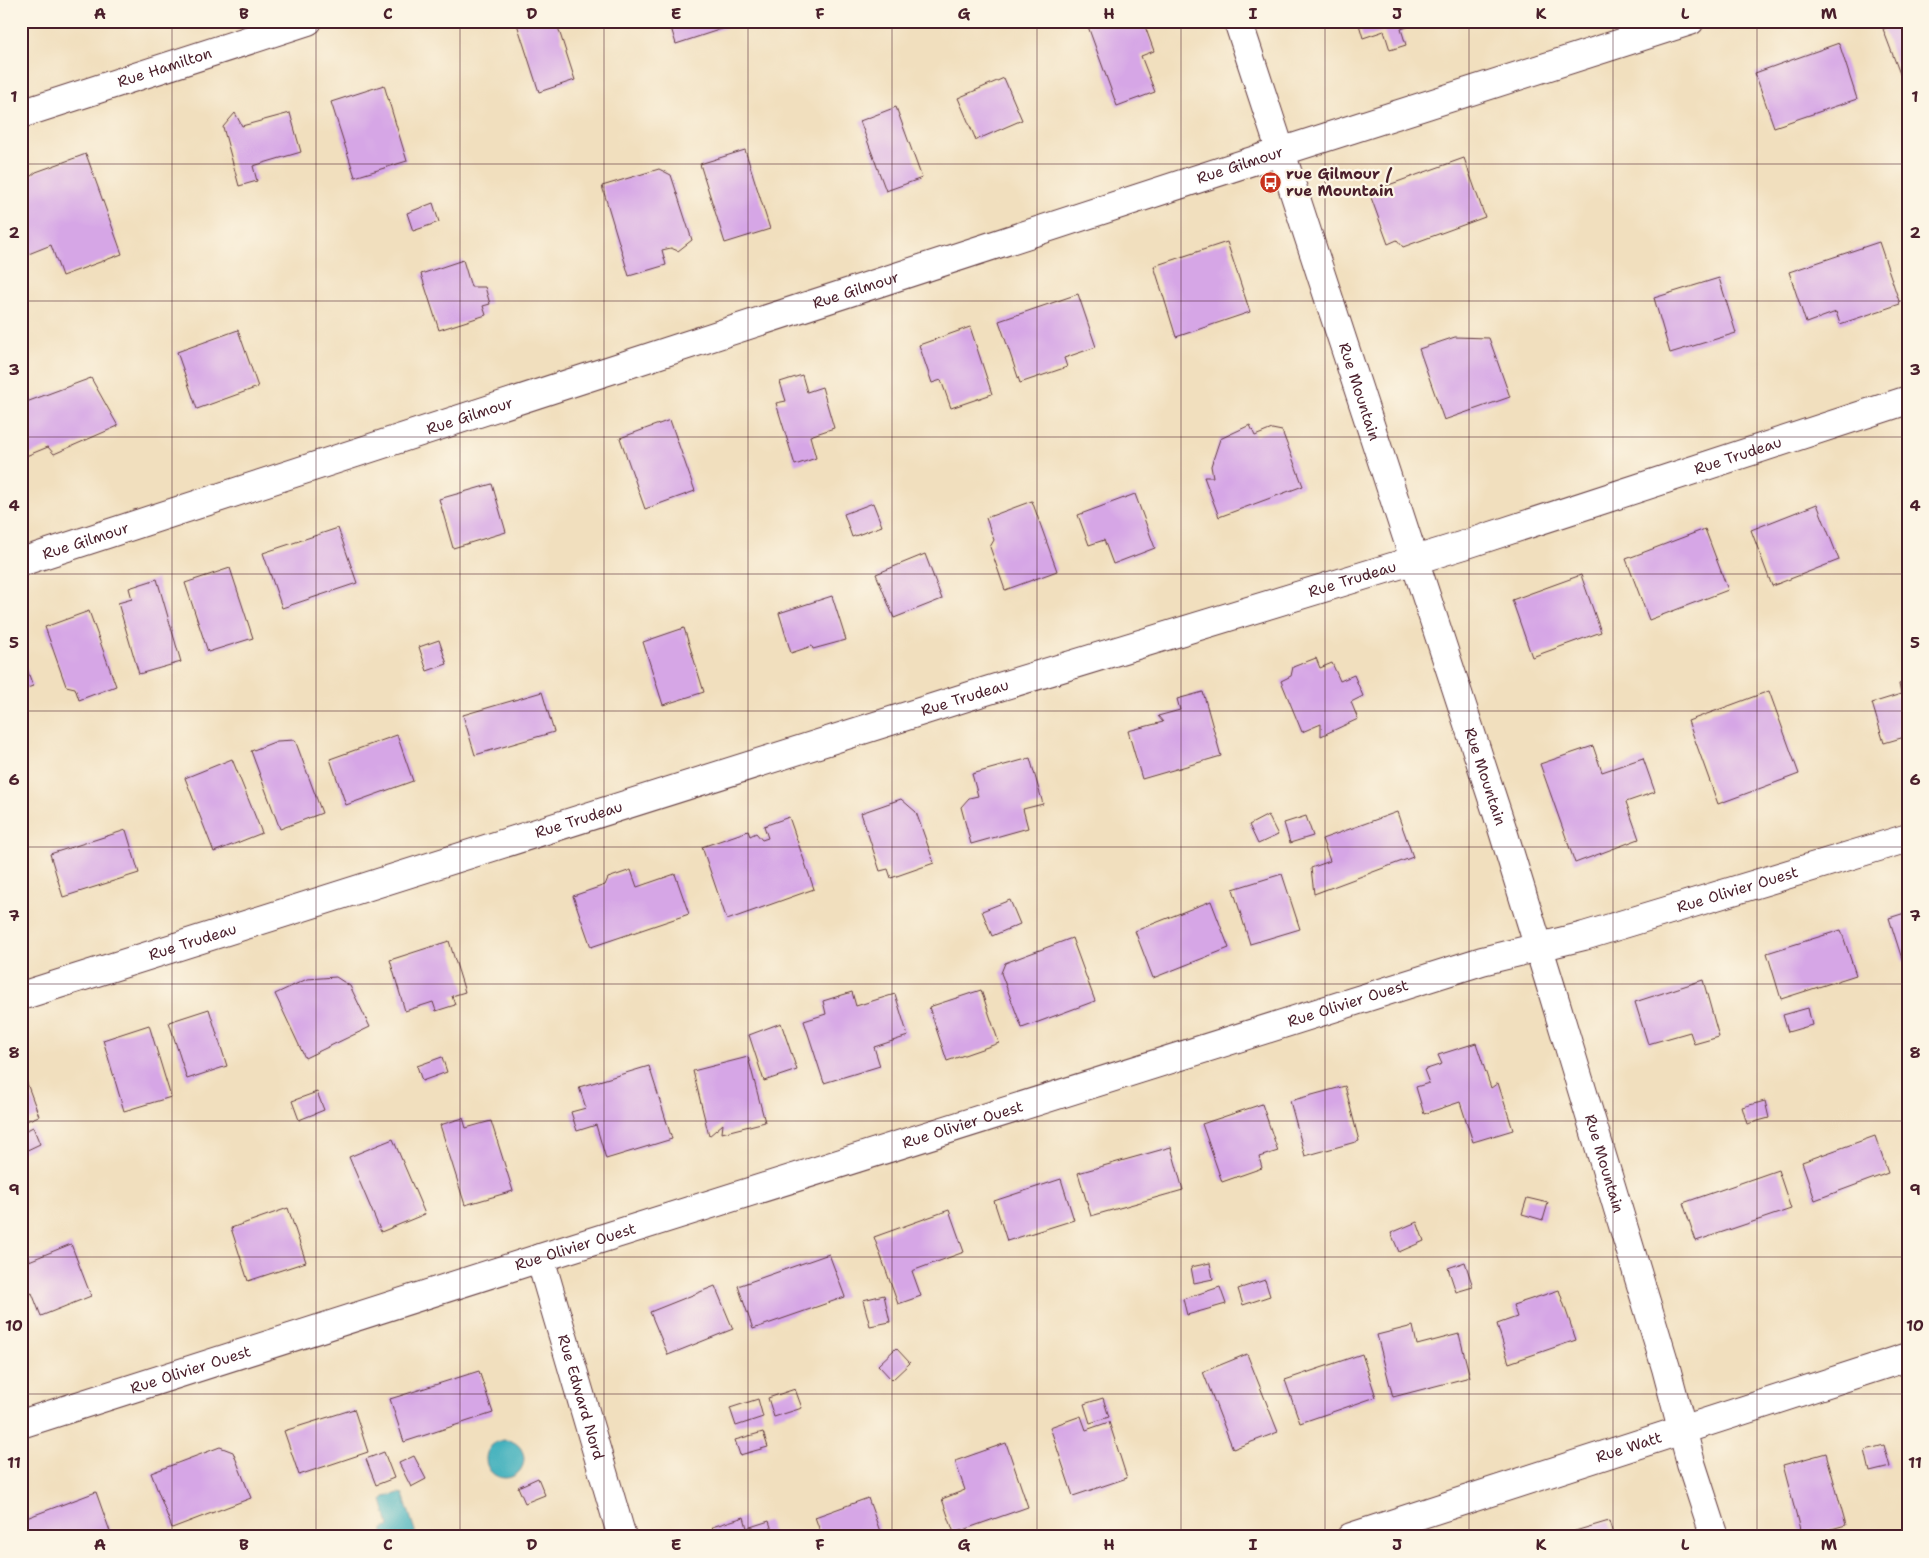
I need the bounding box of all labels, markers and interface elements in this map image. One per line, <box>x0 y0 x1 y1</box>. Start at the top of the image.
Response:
text: A <box>94 3 106 24</box>
text: B <box>239 3 249 24</box>
text: C <box>383 3 393 24</box>
text: D <box>526 3 538 24</box>
text: E <box>671 3 681 24</box>
text: F <box>815 3 825 24</box>
text: G <box>958 3 971 24</box>
text: H <box>1103 3 1115 24</box>
text: I <box>1249 3 1258 24</box>
text: J <box>1392 3 1402 24</box>
text: K <box>1536 3 1547 24</box>
text: L <box>1681 3 1690 24</box>
text: M <box>1821 3 1838 24</box>
street label: Rue Hamilton <box>115 43 214 92</box>
text: 1 <box>10 86 18 107</box>
text: 1 <box>1911 86 1919 107</box>
street label: Rue Gilmour <box>1194 142 1286 188</box>
place label: rue Gilmour / rue Mountain <box>1286 164 1393 201</box>
bus stop icon: rue Gilmour / rue Mountain <box>1258 171 1282 195</box>
text: 2 <box>8 222 20 243</box>
text: 2 <box>1909 222 1921 243</box>
street label: Rue Gilmour <box>810 267 902 314</box>
street label: Rue Mountain <box>1334 340 1385 443</box>
text: 3 <box>8 359 20 380</box>
text: 3 <box>1909 359 1921 380</box>
street label: Rue Gilmour <box>424 392 516 439</box>
street label: Rue Trudeau <box>1692 432 1784 479</box>
text: 4 <box>8 495 20 516</box>
text: 4 <box>1909 495 1921 516</box>
street label: Rue Gilmour <box>40 518 131 564</box>
street label: Rue Trudeau <box>1306 556 1399 602</box>
text: 5 <box>9 632 19 653</box>
text: 5 <box>1910 632 1920 653</box>
street label: Rue Trudeau <box>919 675 1011 721</box>
street label: Rue Mountain <box>1460 725 1511 828</box>
text: 6 <box>8 769 20 790</box>
text: 6 <box>1909 769 1921 790</box>
street label: Rue Trudeau <box>532 796 625 843</box>
street label: Rue Olivier Ouest <box>1674 862 1801 917</box>
text: 7 <box>8 905 20 926</box>
text: 7 <box>1909 905 1921 926</box>
street label: Rue Trudeau <box>146 918 239 965</box>
street label: Rue Olivier Ouest <box>1285 975 1411 1032</box>
text: 8 <box>8 1042 20 1063</box>
text: 8 <box>1909 1042 1921 1063</box>
street label: Rue Olivier Ouest <box>900 1096 1025 1153</box>
street label: Rue Mountain <box>1580 1112 1629 1215</box>
text: 9 <box>8 1179 20 1200</box>
text: 9 <box>1909 1179 1921 1200</box>
street label: Rue Olivier Ouest <box>512 1218 638 1275</box>
text: 10 <box>5 1315 23 1336</box>
text: 10 <box>1906 1315 1924 1336</box>
street label: Rue Edward Nord <box>553 1332 609 1463</box>
street label: Rue Olivier Ouest <box>128 1341 253 1398</box>
street label: Rue Watt <box>1593 1427 1664 1467</box>
text: 11 <box>7 1452 21 1473</box>
text: 11 <box>1908 1452 1922 1473</box>
text: A <box>94 1534 106 1555</box>
text: B <box>239 1534 249 1555</box>
text: C <box>383 1534 393 1555</box>
text: D <box>526 1534 538 1555</box>
text: E <box>671 1534 681 1555</box>
text: F <box>815 1534 825 1555</box>
text: G <box>958 1534 971 1555</box>
text: H <box>1103 1534 1115 1555</box>
text: I <box>1249 1534 1258 1555</box>
text: J <box>1392 1534 1402 1555</box>
text: K <box>1536 1534 1547 1555</box>
text: L <box>1681 1534 1690 1555</box>
text: M <box>1821 1534 1838 1555</box>

